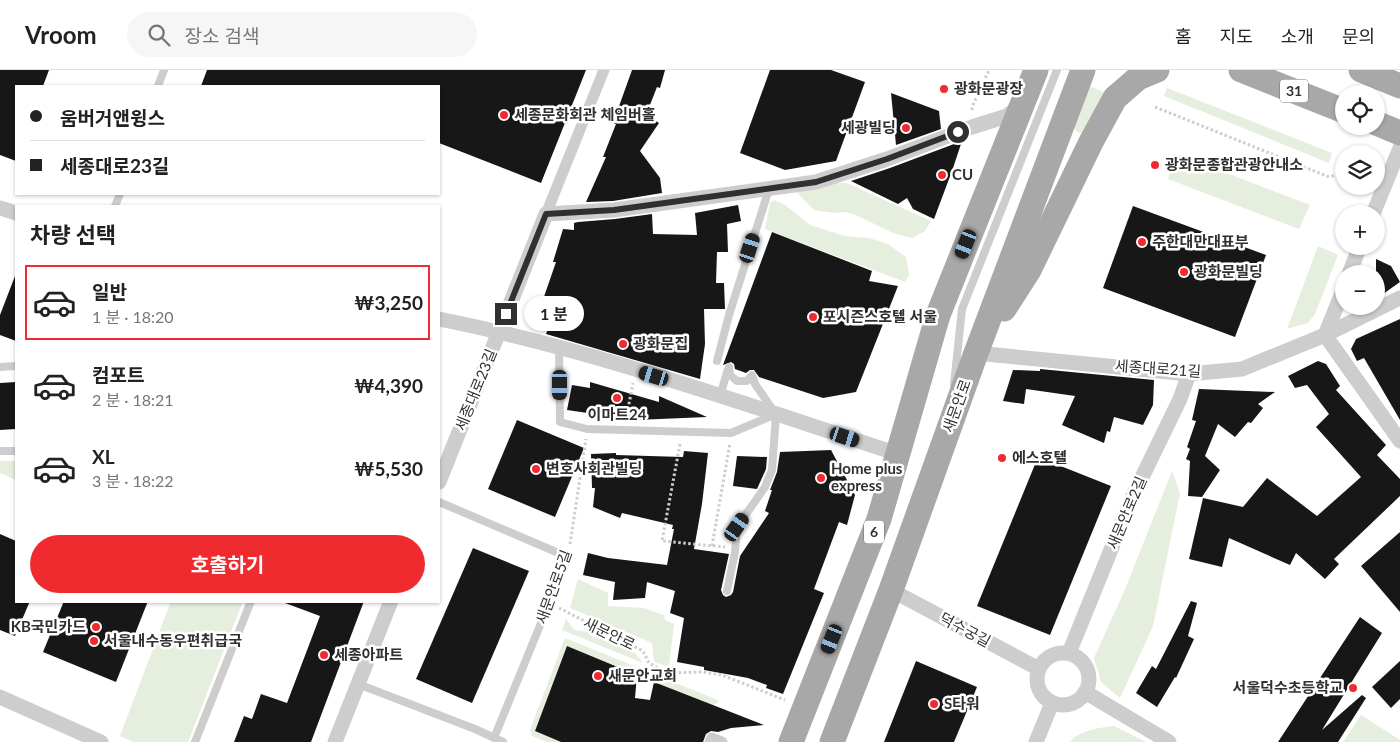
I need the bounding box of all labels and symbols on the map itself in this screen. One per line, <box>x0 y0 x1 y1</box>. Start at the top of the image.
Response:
place label: 광화문광장 <box>954 79 1023 97</box>
road number: 31 <box>1280 80 1308 102</box>
marker: 광화문광장 <box>938 83 950 95</box>
place label: 세종문화회관 체임버홀 <box>514 105 656 123</box>
marker: 세종문화회관 체임버홀 <box>498 109 510 121</box>
place label: 세광빌딩 <box>841 118 896 136</box>
route start <box>947 121 969 143</box>
marker: 세광빌딩 <box>900 122 912 134</box>
place label: 광화문종합관광안내소 <box>1165 155 1303 173</box>
marker: 광화문종합관광안내소 <box>1149 159 1161 171</box>
place label: CU <box>952 165 973 183</box>
marker: CU <box>936 169 948 181</box>
car <box>953 227 978 261</box>
car <box>738 231 761 265</box>
place label: 주한대만대표부 <box>1152 232 1249 250</box>
marker: 주한대만대표부 <box>1136 236 1148 248</box>
place label: 광화문빌딩 <box>1194 262 1263 280</box>
marker: 광화문빌딩 <box>1178 266 1190 278</box>
callout: 1 분 <box>524 296 584 332</box>
route end <box>495 303 517 325</box>
place label: 포시즌스호텔 서울 <box>823 307 937 325</box>
marker: 포시즌스호텔 서울 <box>807 311 819 323</box>
place label: 광화문집 <box>633 334 688 352</box>
marker: 광화문집 <box>617 338 629 350</box>
street label: 세종대로23길 <box>451 346 500 433</box>
street label: 세종대로21길 <box>1114 356 1202 380</box>
car <box>637 364 670 388</box>
car <box>552 370 567 400</box>
street label: 새문안로 <box>938 377 974 435</box>
marker: 이마트24 <box>611 392 623 404</box>
place label: 이마트24 <box>588 405 647 423</box>
car <box>828 425 861 449</box>
place label: 에스호텔 <box>1012 448 1067 466</box>
marker: 에스호텔 <box>996 452 1008 464</box>
place label: 변호사회관빌딩 <box>546 459 643 477</box>
place label: Home plus express <box>831 459 903 494</box>
marker: 변호사회관빌딩 <box>530 463 542 475</box>
marker: Home plus express <box>815 472 827 484</box>
street label: 새문안로2길 <box>1103 473 1150 552</box>
car <box>722 510 751 544</box>
road number: 6 <box>864 521 884 544</box>
street label: 새문안로5길 <box>531 547 575 626</box>
street label: 덕수궁길 <box>937 608 994 650</box>
street label: 새문안로 <box>581 613 638 653</box>
place label: KB국민카드 <box>11 617 86 635</box>
marker: KB국민카드 <box>90 621 102 633</box>
car <box>819 622 844 656</box>
place label: 서울내수동우편취급국 <box>104 631 242 649</box>
marker: 서울내수동우편취급국 <box>88 635 100 647</box>
place label: 세종아파트 <box>334 645 403 663</box>
marker: 세종아파트 <box>318 649 330 661</box>
place label: 새문안교회 <box>608 666 677 684</box>
marker: 새문안교회 <box>592 670 604 682</box>
place label: 서울덕수초등학교 <box>1233 678 1343 696</box>
marker: 서울덕수초등학교 <box>1347 682 1359 694</box>
place label: S타워 <box>944 694 980 712</box>
marker: S타워 <box>928 698 940 710</box>

